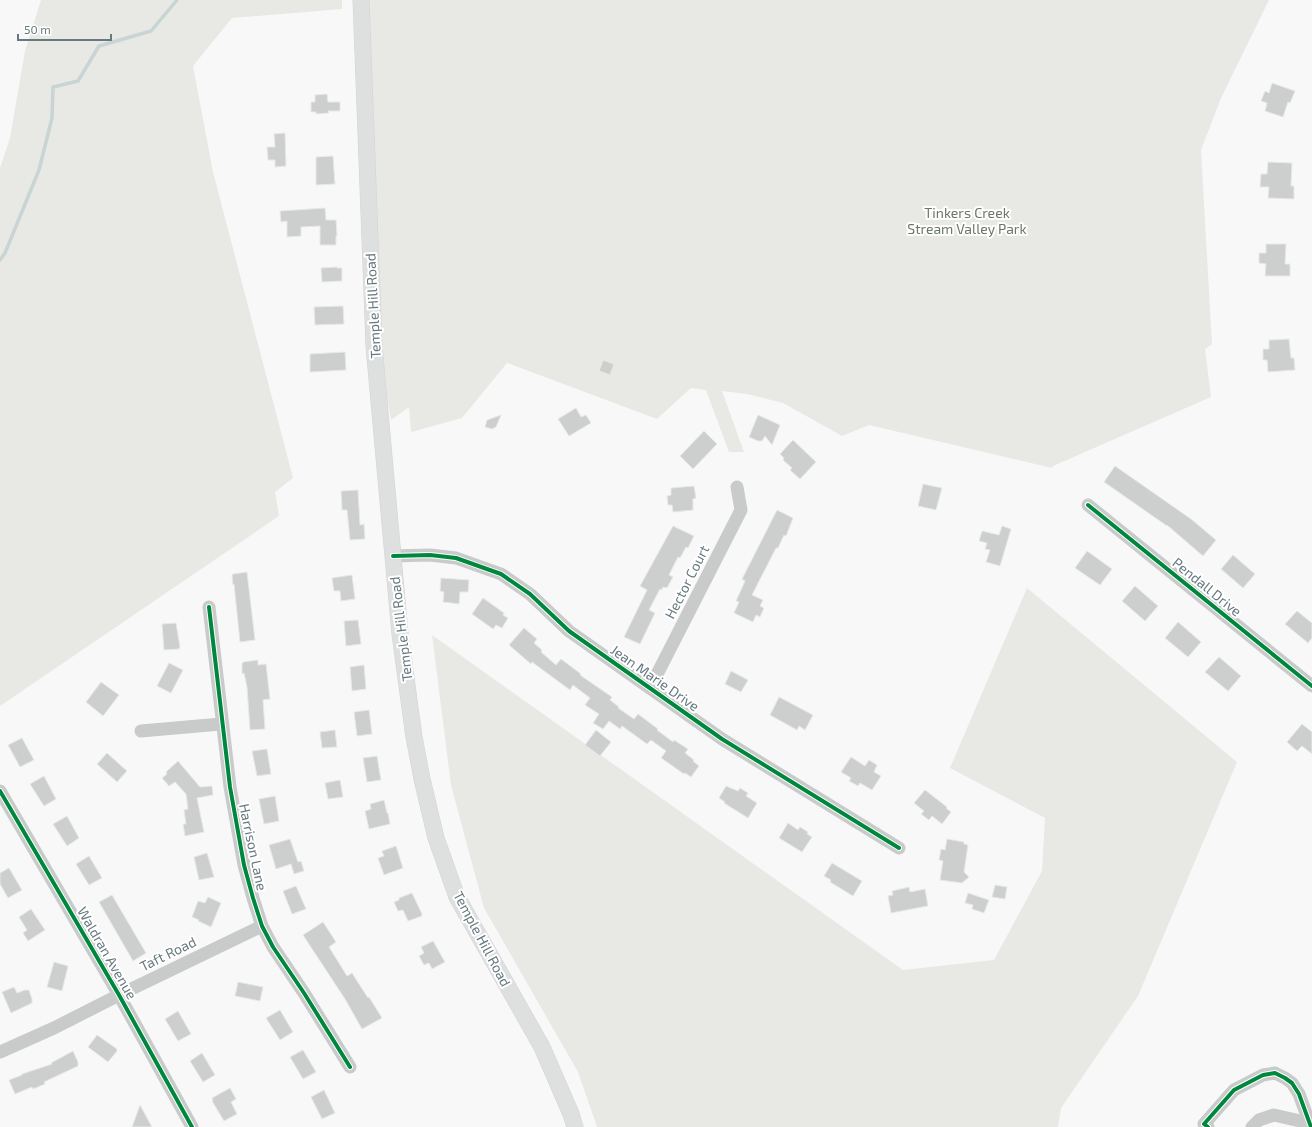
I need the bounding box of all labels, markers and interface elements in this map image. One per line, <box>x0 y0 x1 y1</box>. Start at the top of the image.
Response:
scale bar <box>18 16 111 42</box>
text: 50 m <box>24 22 51 36</box>
park label: Tinkers Creek Stream Valley Park <box>907 204 1027 237</box>
street label: Temple Hill Road <box>361 253 384 359</box>
street label: Hector Court <box>661 542 712 621</box>
street label: Pendall Drive <box>1169 554 1245 620</box>
street label: Temple Hill Road <box>386 576 415 682</box>
street label: Jean Marie Drive <box>608 641 703 714</box>
street label: Harrison Lane <box>236 802 271 892</box>
street label: Temple Hill Road <box>450 888 515 989</box>
street label: Waldran Avenue <box>74 903 141 1002</box>
street label: Taft Road <box>137 933 199 974</box>

